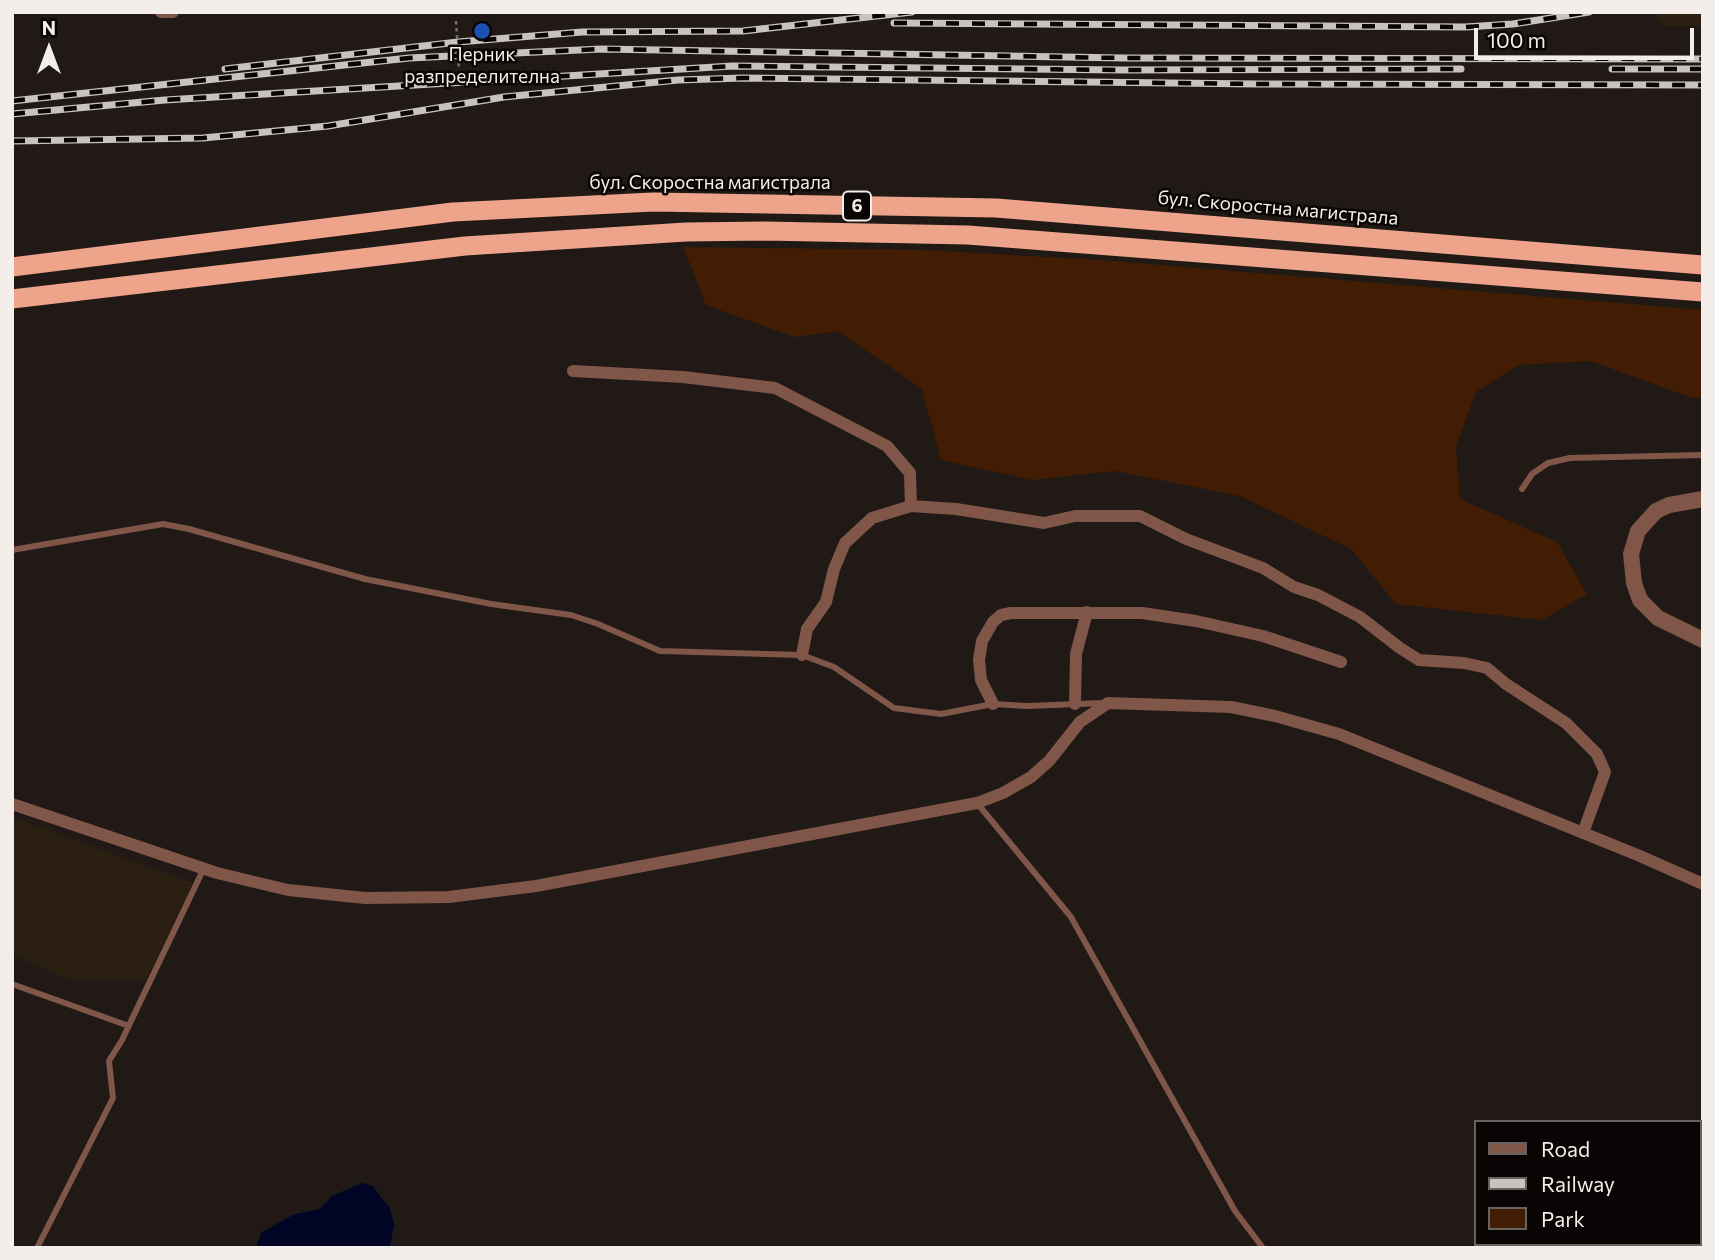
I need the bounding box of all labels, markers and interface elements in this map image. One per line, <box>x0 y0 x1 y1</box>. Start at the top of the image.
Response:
north arrow <box>14 14 84 84</box>
scale bar <box>1477 14 1698 58</box>
text: N <box>42 16 56 39</box>
marker: Перник разпределителна <box>472 21 492 41</box>
text: 100 m <box>1487 27 1546 52</box>
place label: Перник разпределителна <box>404 44 560 88</box>
street label: бул. Скоростна магистрала <box>589 172 831 194</box>
street label: бул. Скоростна магистрала <box>1157 186 1399 230</box>
road number: 6 <box>843 191 871 220</box>
legend <box>1474 1120 1701 1246</box>
text: Road <box>1541 1136 1590 1161</box>
text: Railway <box>1541 1171 1615 1196</box>
text: Park <box>1541 1206 1585 1231</box>

